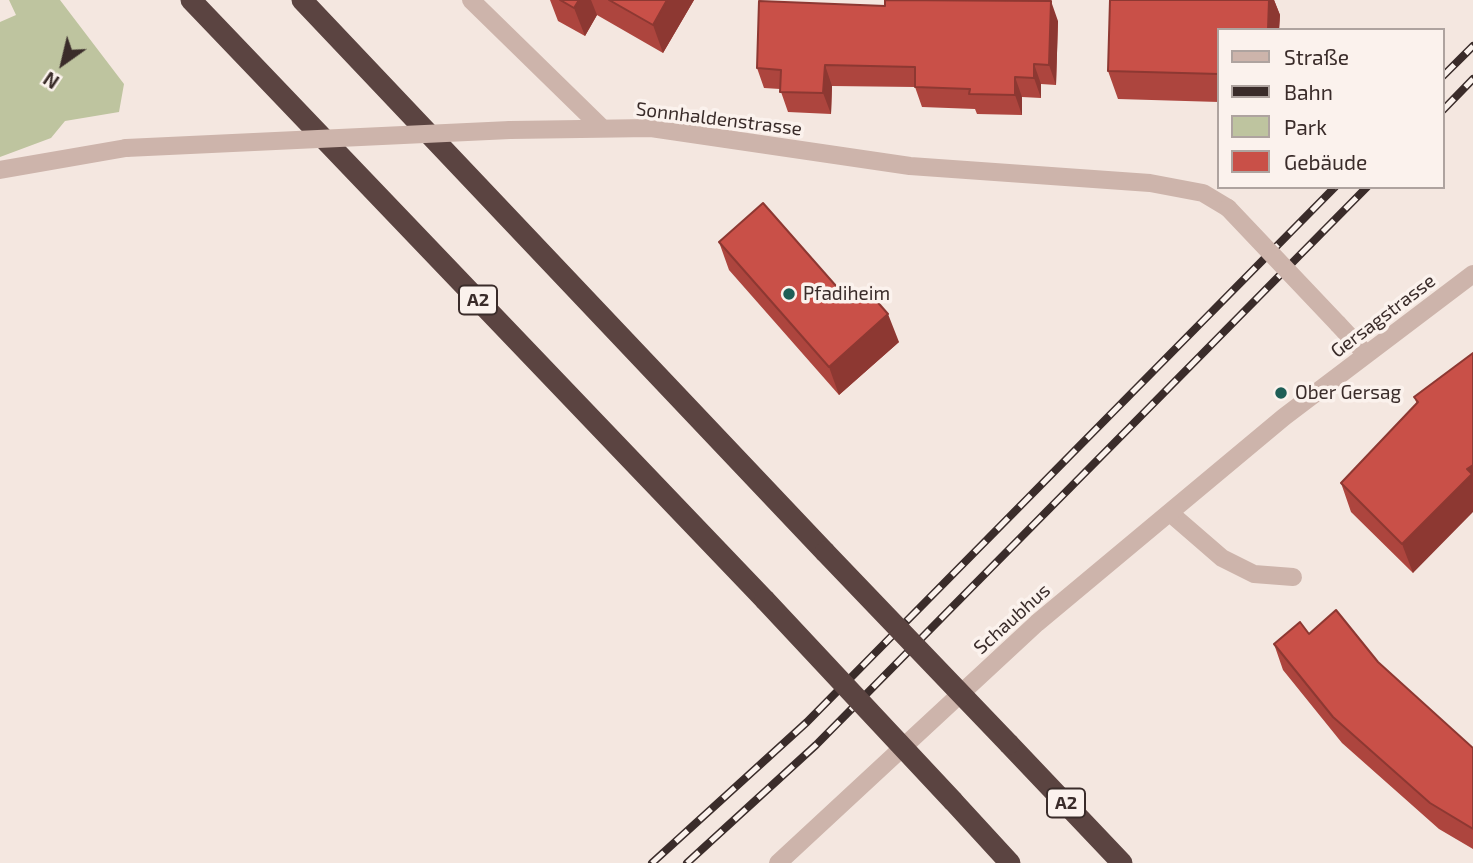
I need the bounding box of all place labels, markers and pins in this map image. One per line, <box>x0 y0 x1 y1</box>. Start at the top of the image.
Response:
place label: Pfadiheim <box>803 283 890 305</box>
marker: Pfadiheim <box>781 286 797 302</box>
place label: Ober Gersag <box>1295 382 1401 404</box>
marker: Ober Gersag <box>1273 385 1289 401</box>

